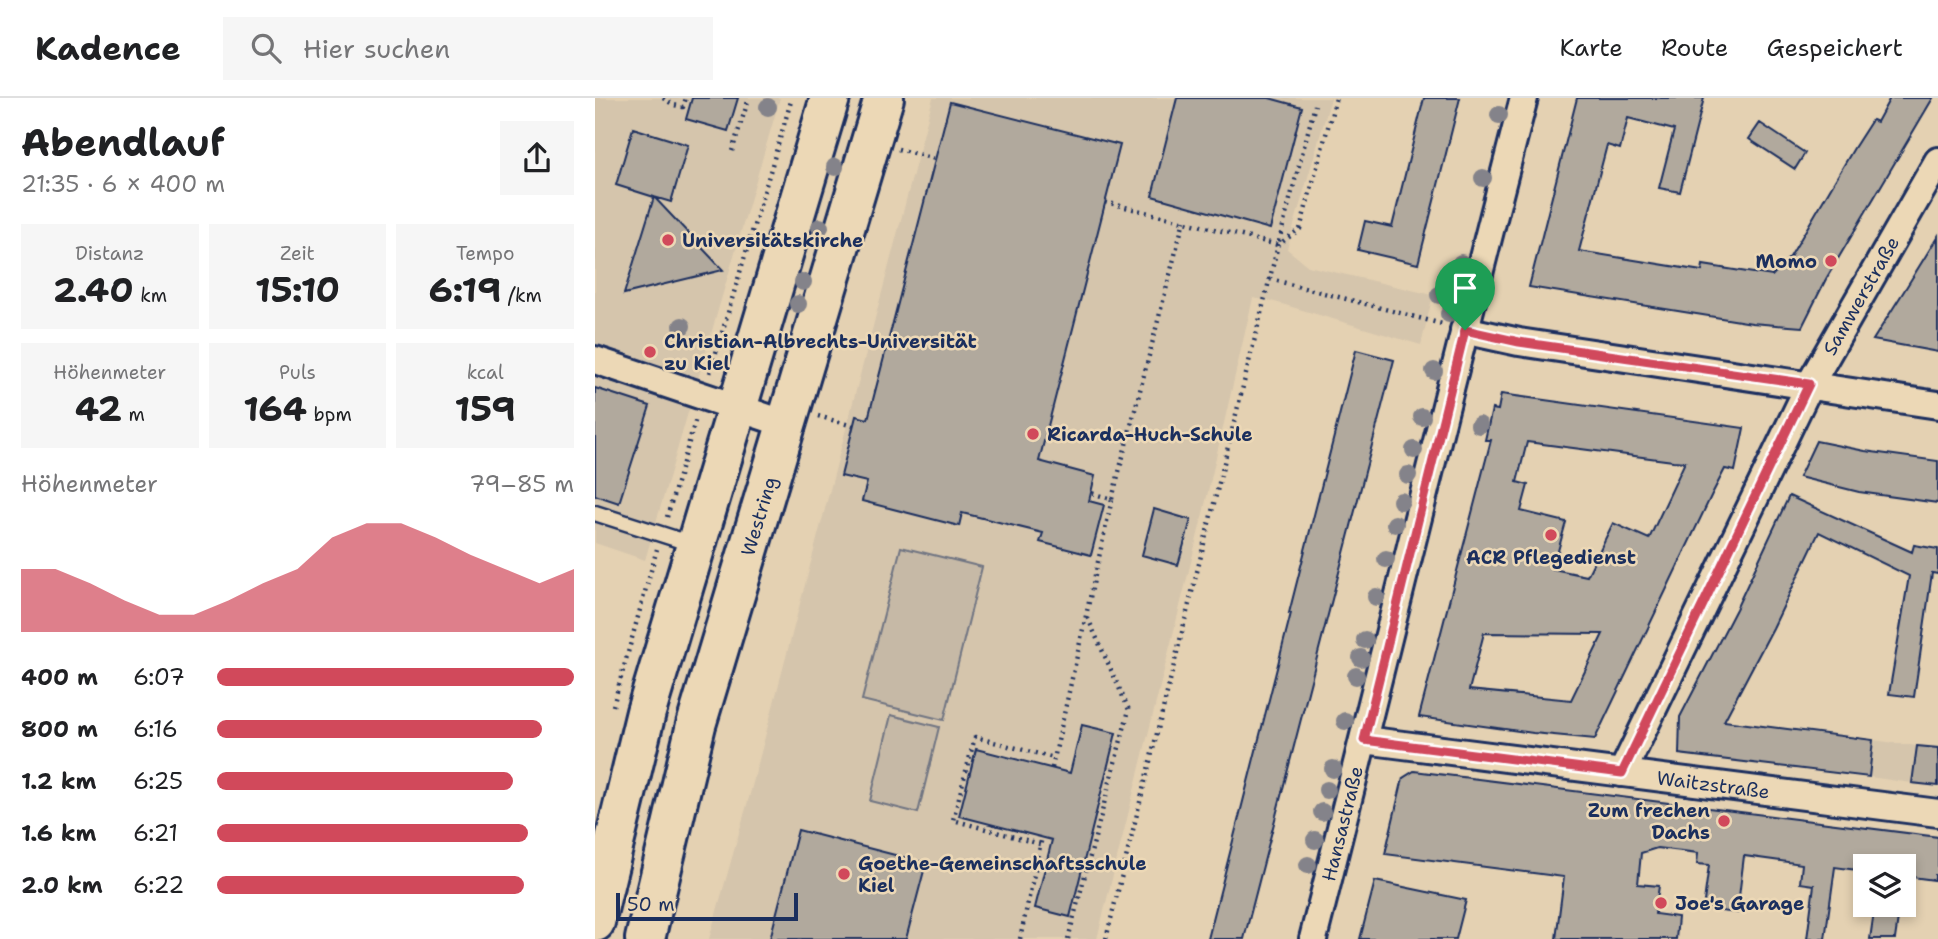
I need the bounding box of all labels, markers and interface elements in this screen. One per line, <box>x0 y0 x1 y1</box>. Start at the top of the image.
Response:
search box <box>223 17 713 80</box>
text: Kadence <box>35 26 181 71</box>
icon: search <box>247 29 285 67</box>
text: Hier suchen <box>303 31 450 66</box>
text: Karte <box>1559 32 1623 64</box>
text: Route <box>1661 32 1728 64</box>
text: Gespeichert <box>1766 32 1903 64</box>
text: Abendlauf <box>21 117 225 168</box>
button: share <box>500 121 574 195</box>
text: 21:35 · 6 × 400 m <box>21 169 225 199</box>
place label: Universitätskirche <box>682 228 863 253</box>
marker: Universitätskirche <box>660 232 676 248</box>
street label: Samwerstraße <box>1817 232 1905 360</box>
text: Distanz <box>75 241 144 266</box>
text: Zeit <box>280 241 315 266</box>
text: Tempo <box>456 241 514 266</box>
place label: Momo <box>1756 249 1817 274</box>
marker: Momo <box>1823 253 1839 269</box>
pin <box>1435 258 1495 330</box>
text: 2.40 <box>53 266 134 313</box>
text: 15:10 <box>255 266 340 313</box>
text: 6:19 <box>428 266 501 313</box>
icon: arrive <box>1446 269 1484 307</box>
text: km <box>134 283 167 308</box>
text: /km <box>501 283 542 308</box>
place label: Christian-Albrechts-Universität zu Kiel <box>664 329 977 376</box>
marker: Christian-Albrechts-Universität zu Kiel <box>642 344 658 360</box>
text: Höhenmeter <box>53 360 166 385</box>
text: Puls <box>279 360 316 385</box>
text: kcal <box>467 360 504 385</box>
text: 42 <box>75 385 122 432</box>
text: 164 <box>243 385 307 432</box>
text: 159 <box>454 385 516 432</box>
text: m <box>122 402 145 427</box>
text: bpm <box>307 402 352 427</box>
place label: Ricarda-Huch-Schule <box>1047 422 1253 447</box>
marker: Ricarda-Huch-Schule <box>1025 426 1041 442</box>
text: Höhenmeter <box>21 469 158 499</box>
text: 79–85 m <box>469 469 574 499</box>
street label: Westring <box>735 473 782 559</box>
marker: ACR Pflegedienst <box>1543 527 1559 543</box>
place label: ACR Pflegedienst <box>1466 545 1636 570</box>
text: 400 m <box>21 662 98 692</box>
text: 6:07 <box>133 662 185 692</box>
text: 800 m <box>21 714 98 744</box>
text: 6:16 <box>133 714 178 744</box>
street label: Hansastraße <box>1316 763 1368 884</box>
street label: Waitzstraße <box>1655 765 1771 804</box>
text: 1.2 km <box>21 766 97 796</box>
text: 6:25 <box>133 766 183 796</box>
place label: Zum frechen Dachs <box>1588 798 1710 845</box>
marker: Zum frechen Dachs <box>1716 813 1732 829</box>
text: 1.6 km <box>21 818 96 848</box>
text: 6:21 <box>133 818 178 848</box>
place label: Goethe-Gemeinschaftsschule Kiel <box>858 851 1147 898</box>
map controls <box>1853 854 1916 917</box>
button: layers <box>1853 854 1916 917</box>
marker: Goethe-Gemeinschaftsschule Kiel <box>836 866 852 882</box>
text: 2.0 km <box>21 870 103 900</box>
text: 6:22 <box>133 870 184 900</box>
scale bar <box>616 890 798 922</box>
place label: Joe's Garage <box>1675 891 1804 916</box>
text: 50 m <box>627 892 675 917</box>
marker: Joe's Garage <box>1653 895 1669 911</box>

